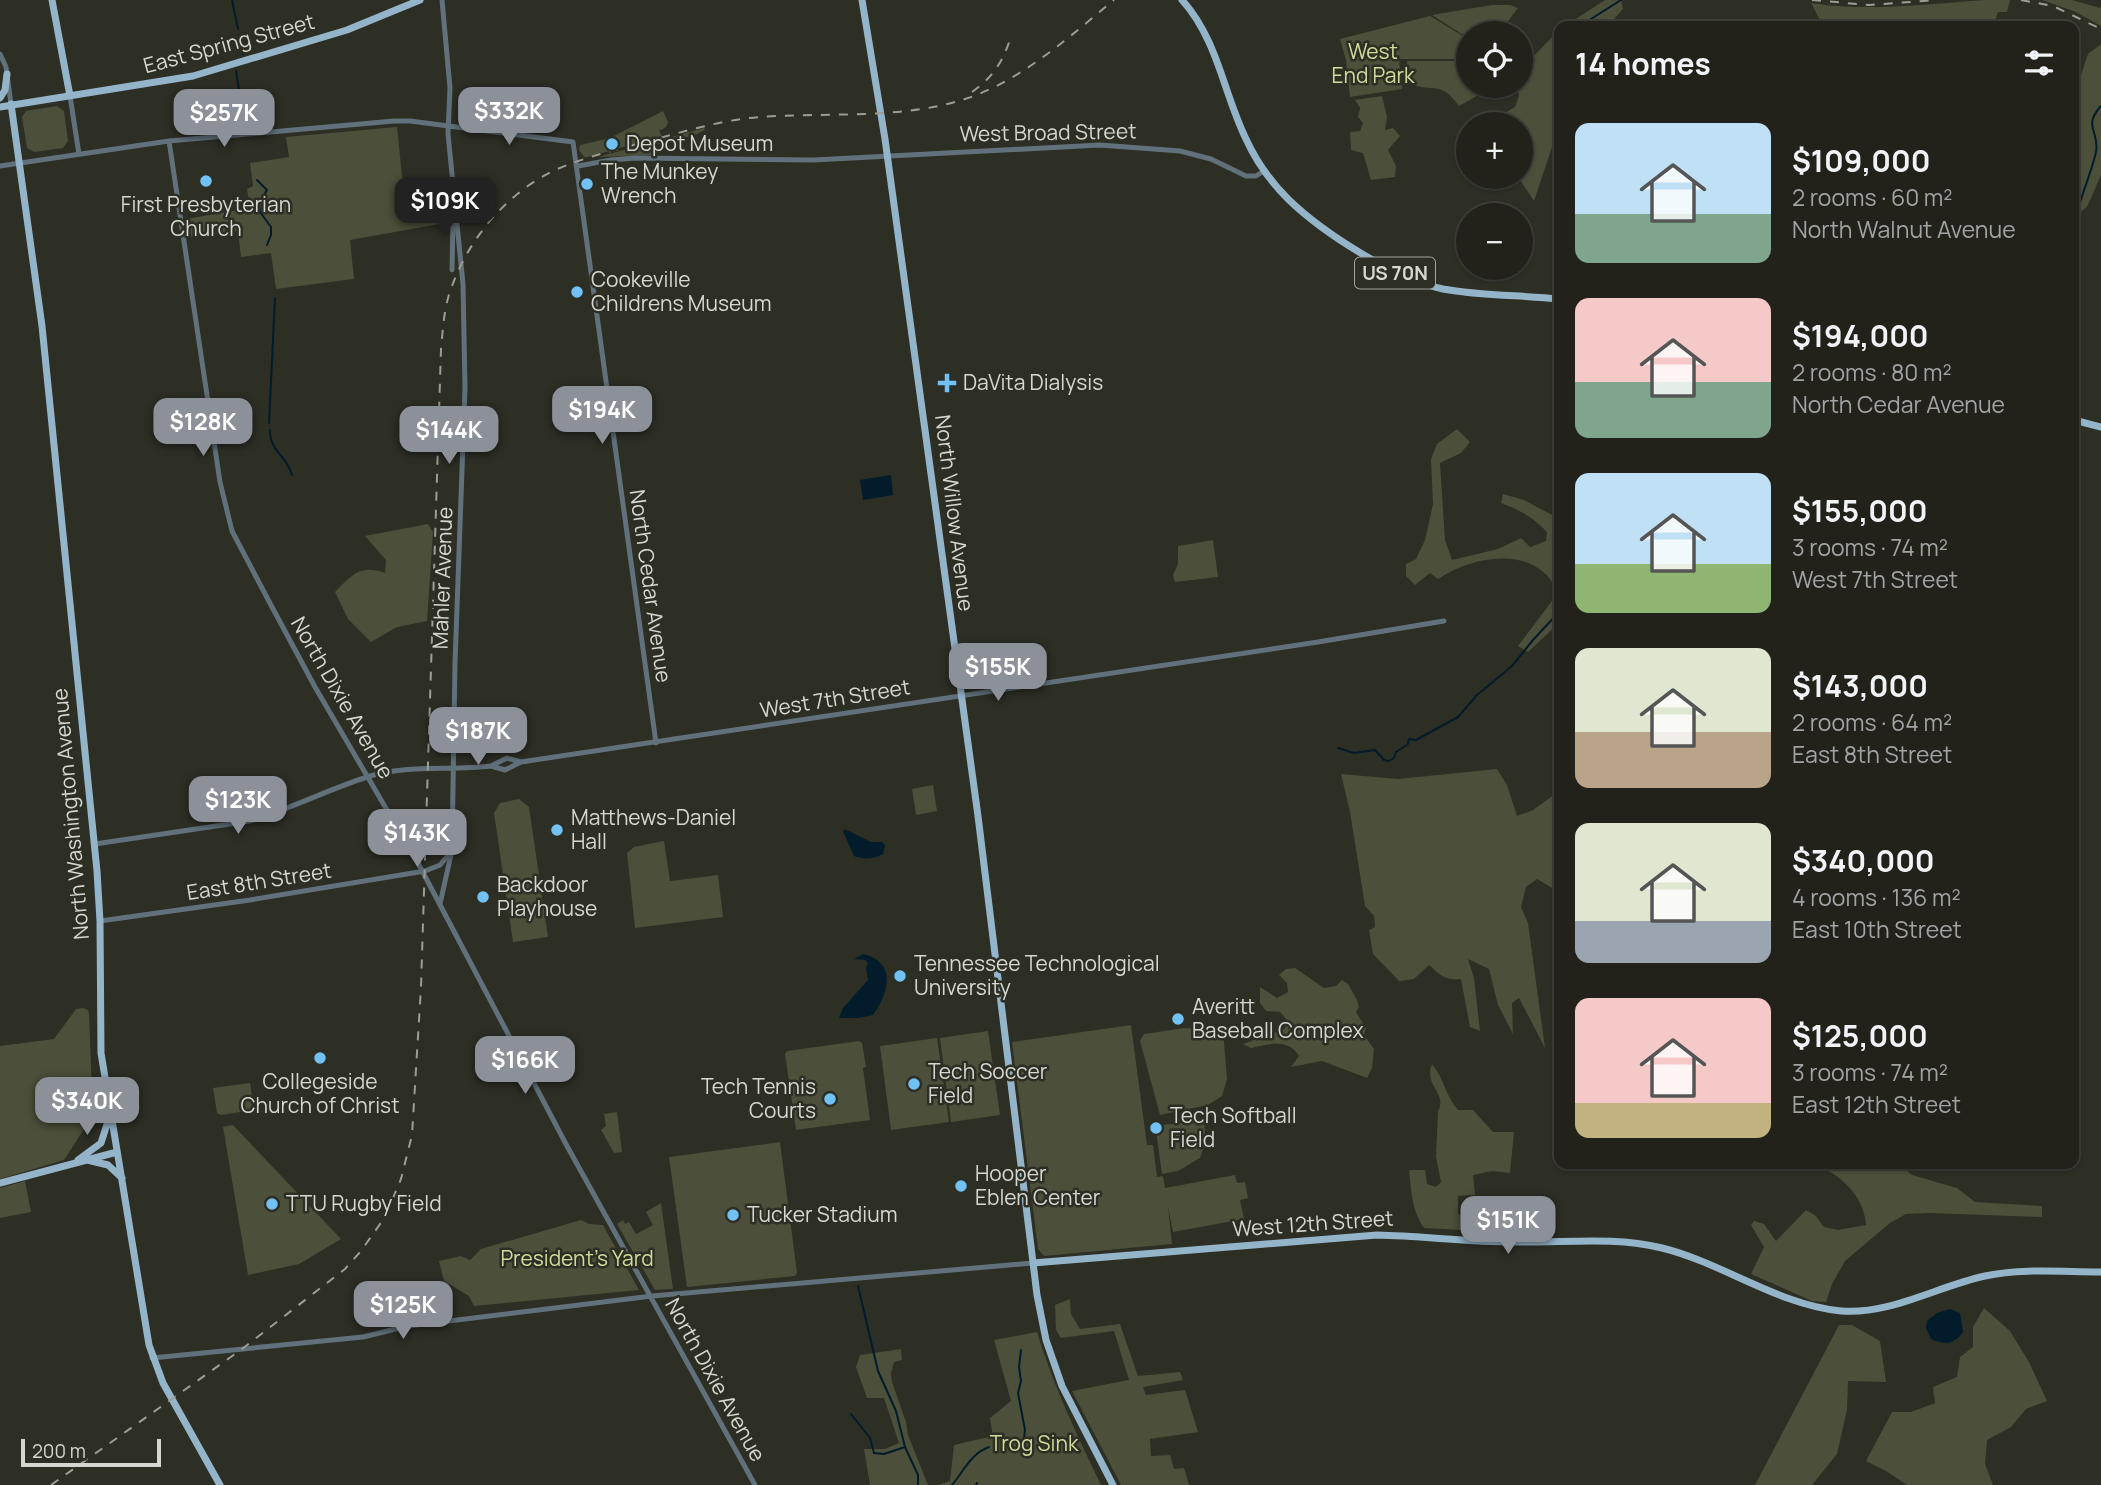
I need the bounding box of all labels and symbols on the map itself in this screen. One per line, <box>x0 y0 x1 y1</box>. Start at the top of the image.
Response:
street label: East Spring Street <box>140 7 317 79</box>
park label: West End Park <box>1332 37 1415 89</box>
pin: $332K <box>460 88 558 147</box>
pin: $257K <box>175 90 273 149</box>
street label: West Broad Street <box>959 116 1137 148</box>
place label: Depot Museum <box>626 129 773 157</box>
marker: Depot Museum <box>604 136 620 152</box>
place label: The Munkey Wrench <box>601 157 718 209</box>
marker: First Presbyterian Church <box>198 173 214 189</box>
marker: The Munkey Wrench <box>579 176 595 192</box>
pin: $109K <box>396 177 494 237</box>
place label: First Presbyterian Church <box>121 190 291 242</box>
road number: US 70N <box>1355 258 1435 288</box>
place label: Cookeville Childrens Museum <box>591 265 771 317</box>
marker: Cookeville Childrens Museum <box>569 284 585 300</box>
place label: DaVita Dialysis <box>963 368 1103 396</box>
marker: DaVita Dialysis <box>937 373 957 393</box>
pin: $194K <box>553 386 651 446</box>
pin: $128K <box>154 398 252 458</box>
pin: $144K <box>400 406 498 466</box>
street label: North Willow Avenue <box>929 413 981 613</box>
street label: North Cedar Avenue <box>624 488 678 684</box>
street label: Mahler Avenue <box>426 506 458 650</box>
street label: North Dixie Avenue <box>285 611 401 784</box>
pin: $155K <box>949 644 1047 703</box>
street label: West 7th Street <box>758 672 912 724</box>
street label: North Washington Avenue <box>45 687 95 941</box>
pin: $187K <box>429 708 527 767</box>
pin: $123K <box>189 776 287 836</box>
place label: Matthews-Daniel Hall <box>571 803 736 855</box>
pin: $143K <box>368 810 466 869</box>
marker: Matthews-Daniel Hall <box>549 822 565 838</box>
street label: East 8th Street <box>184 856 333 906</box>
place label: Backdoor Playhouse <box>497 870 597 922</box>
marker: Backdoor Playhouse <box>475 889 491 905</box>
place label: Tennessee Technological University <box>914 949 1160 1001</box>
marker: Tennessee Technological University <box>892 968 908 984</box>
place label: Averitt Baseball Complex <box>1192 992 1363 1044</box>
marker: Averitt Baseball Complex <box>1170 1011 1186 1027</box>
pin: $166K <box>476 1036 574 1096</box>
marker: Collegeside Church of Christ <box>312 1050 328 1066</box>
place label: Tech Soccer Field <box>928 1057 1048 1109</box>
place label: Collegeside Church of Christ <box>240 1067 400 1119</box>
place label: Tech Tennis Courts <box>701 1072 816 1124</box>
marker: Tech Soccer Field <box>906 1076 922 1092</box>
pin: $340K <box>38 1078 136 1137</box>
marker: Tech Tennis Courts <box>822 1091 838 1107</box>
place label: Tech Softball Field <box>1170 1101 1297 1153</box>
marker: Tech Softball Field <box>1148 1120 1164 1136</box>
place label: Hooper Eblen Center <box>975 1159 1101 1211</box>
marker: Hooper Eblen Center <box>953 1178 969 1194</box>
place label: TTU Rugby Field <box>286 1189 442 1217</box>
marker: TTU Rugby Field <box>264 1196 280 1212</box>
pin: $151K <box>1459 1196 1557 1256</box>
place label: Tucker Stadium <box>747 1200 897 1228</box>
street label: West 12th Street <box>1232 1203 1394 1243</box>
marker: Tucker Stadium <box>725 1207 741 1223</box>
park label: President's Yard <box>500 1244 654 1272</box>
pin: $125K <box>354 1282 452 1341</box>
street label: North Dixie Avenue <box>659 1293 772 1466</box>
park label: Trog Sink <box>990 1429 1079 1457</box>
scale bar <box>21 1436 161 1468</box>

